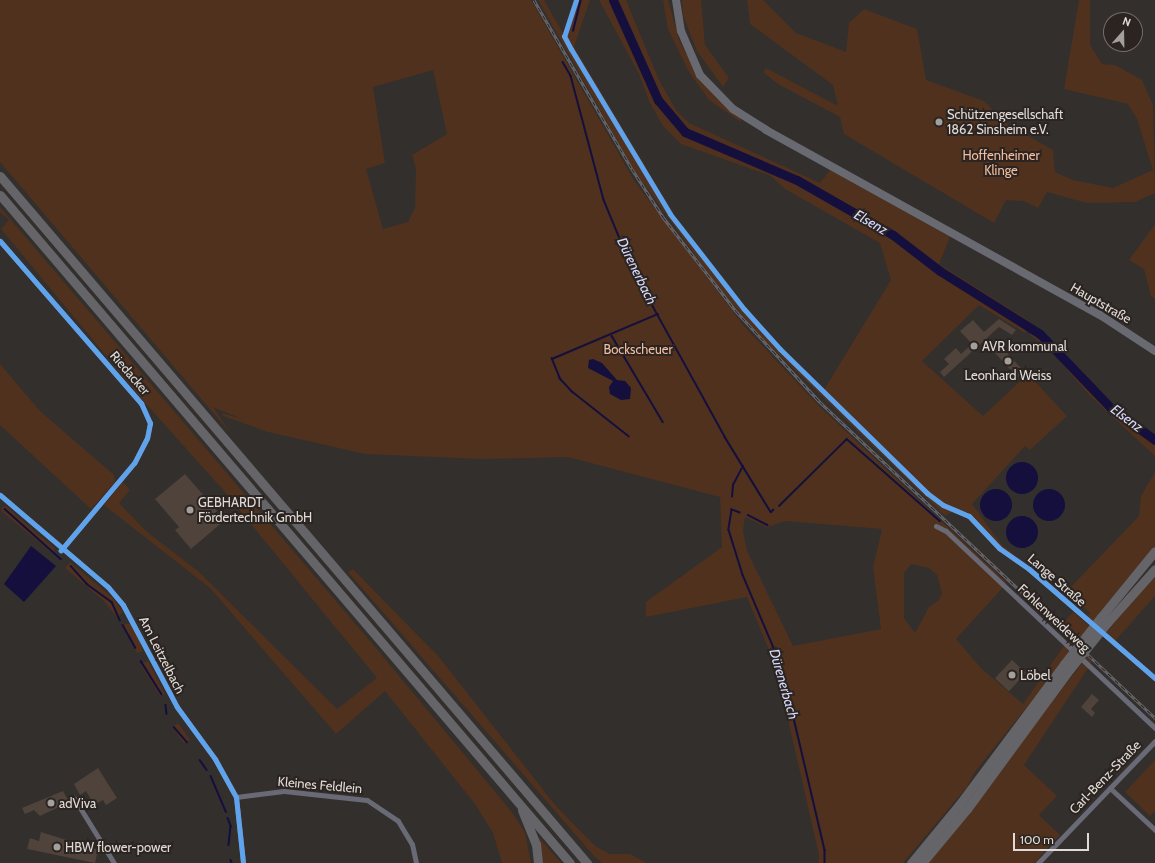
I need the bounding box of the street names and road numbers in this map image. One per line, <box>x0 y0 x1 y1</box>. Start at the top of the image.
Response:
street label: Hauptstraße <box>1068 279 1134 327</box>
street label: Riedacker <box>107 348 153 398</box>
street label: Lange Straße <box>1025 550 1089 610</box>
street label: Fohlenweideweg <box>1015 581 1093 655</box>
street label: Am Leitzelbach <box>136 614 188 696</box>
street label: Carl-Benz-Straße <box>1066 737 1144 817</box>
street label: Kleines Feldlein <box>277 774 363 796</box>

